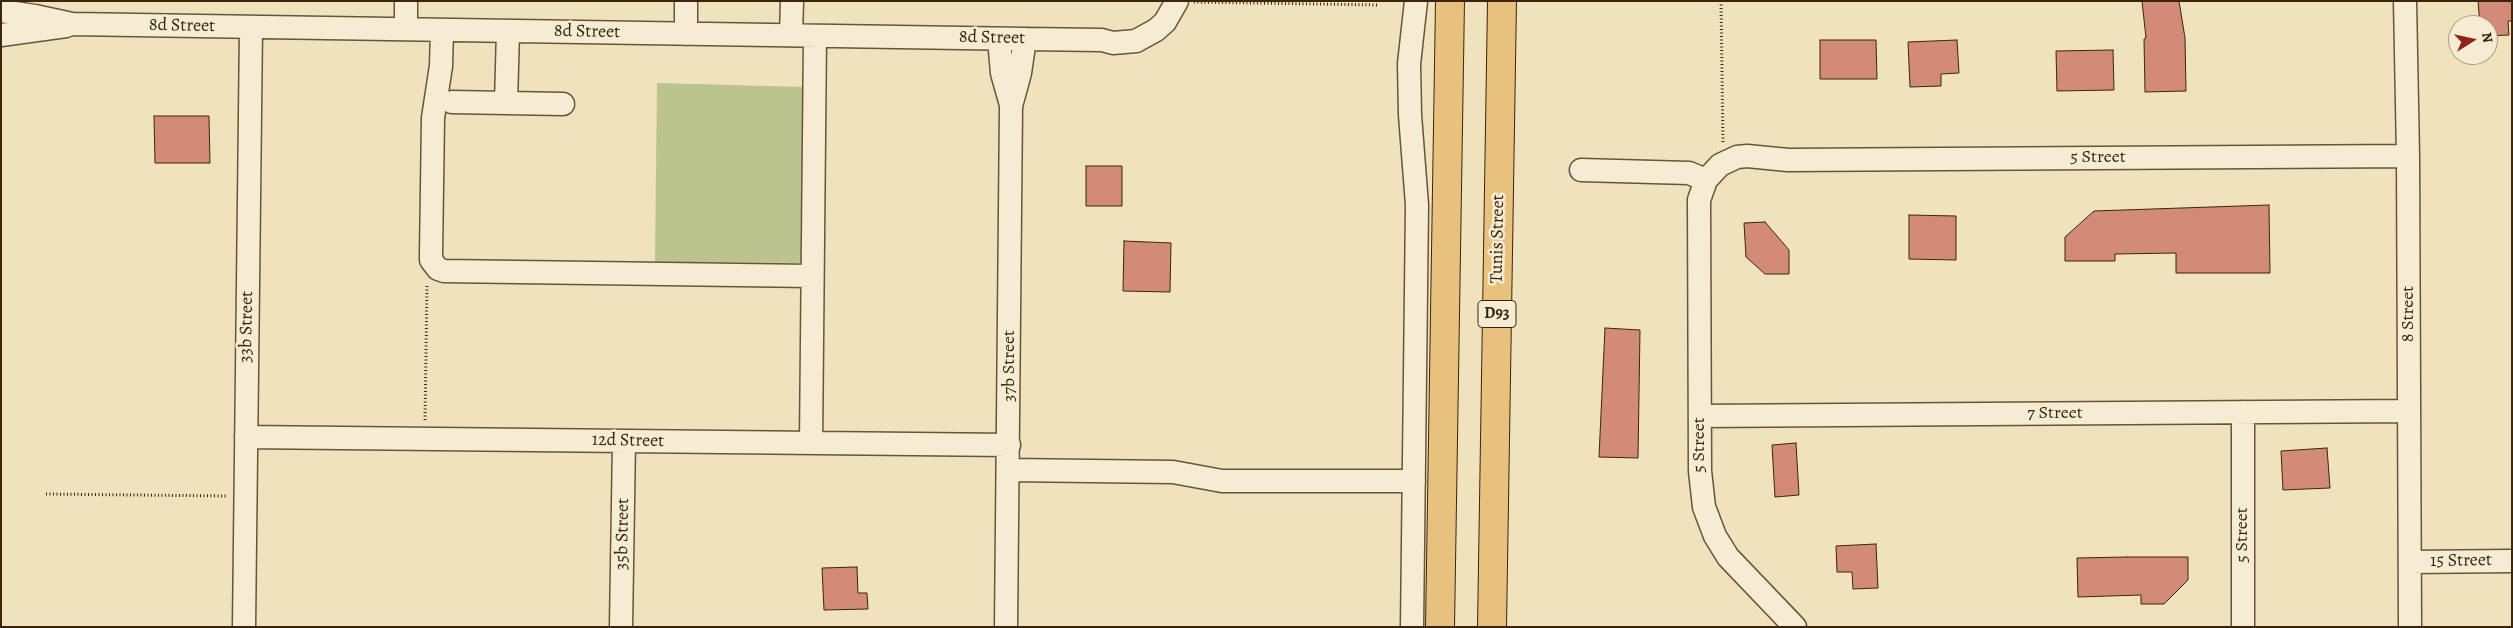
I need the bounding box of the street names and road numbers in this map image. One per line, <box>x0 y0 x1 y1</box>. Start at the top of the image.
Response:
street label: 8d Street <box>149 15 215 37</box>
street label: 8d Street <box>554 21 620 43</box>
street label: 8d Street <box>959 27 1025 49</box>
street label: 5 Street <box>2070 147 2126 169</box>
street label: Tunis Street <box>1486 194 1510 284</box>
street label: 8 Street <box>2398 286 2420 342</box>
street label: 33b Street <box>236 291 258 363</box>
road number: D93 <box>1478 300 1516 328</box>
street label: 37b Street <box>999 330 1021 402</box>
street label: 7 Street <box>2027 403 2083 425</box>
street label: 5 Street <box>1689 417 1711 473</box>
street label: 12d Street <box>592 430 664 452</box>
street label: 35b Street <box>612 498 634 570</box>
street label: 5 Street <box>2232 507 2254 563</box>
street label: 15 Street <box>2430 550 2492 572</box>

